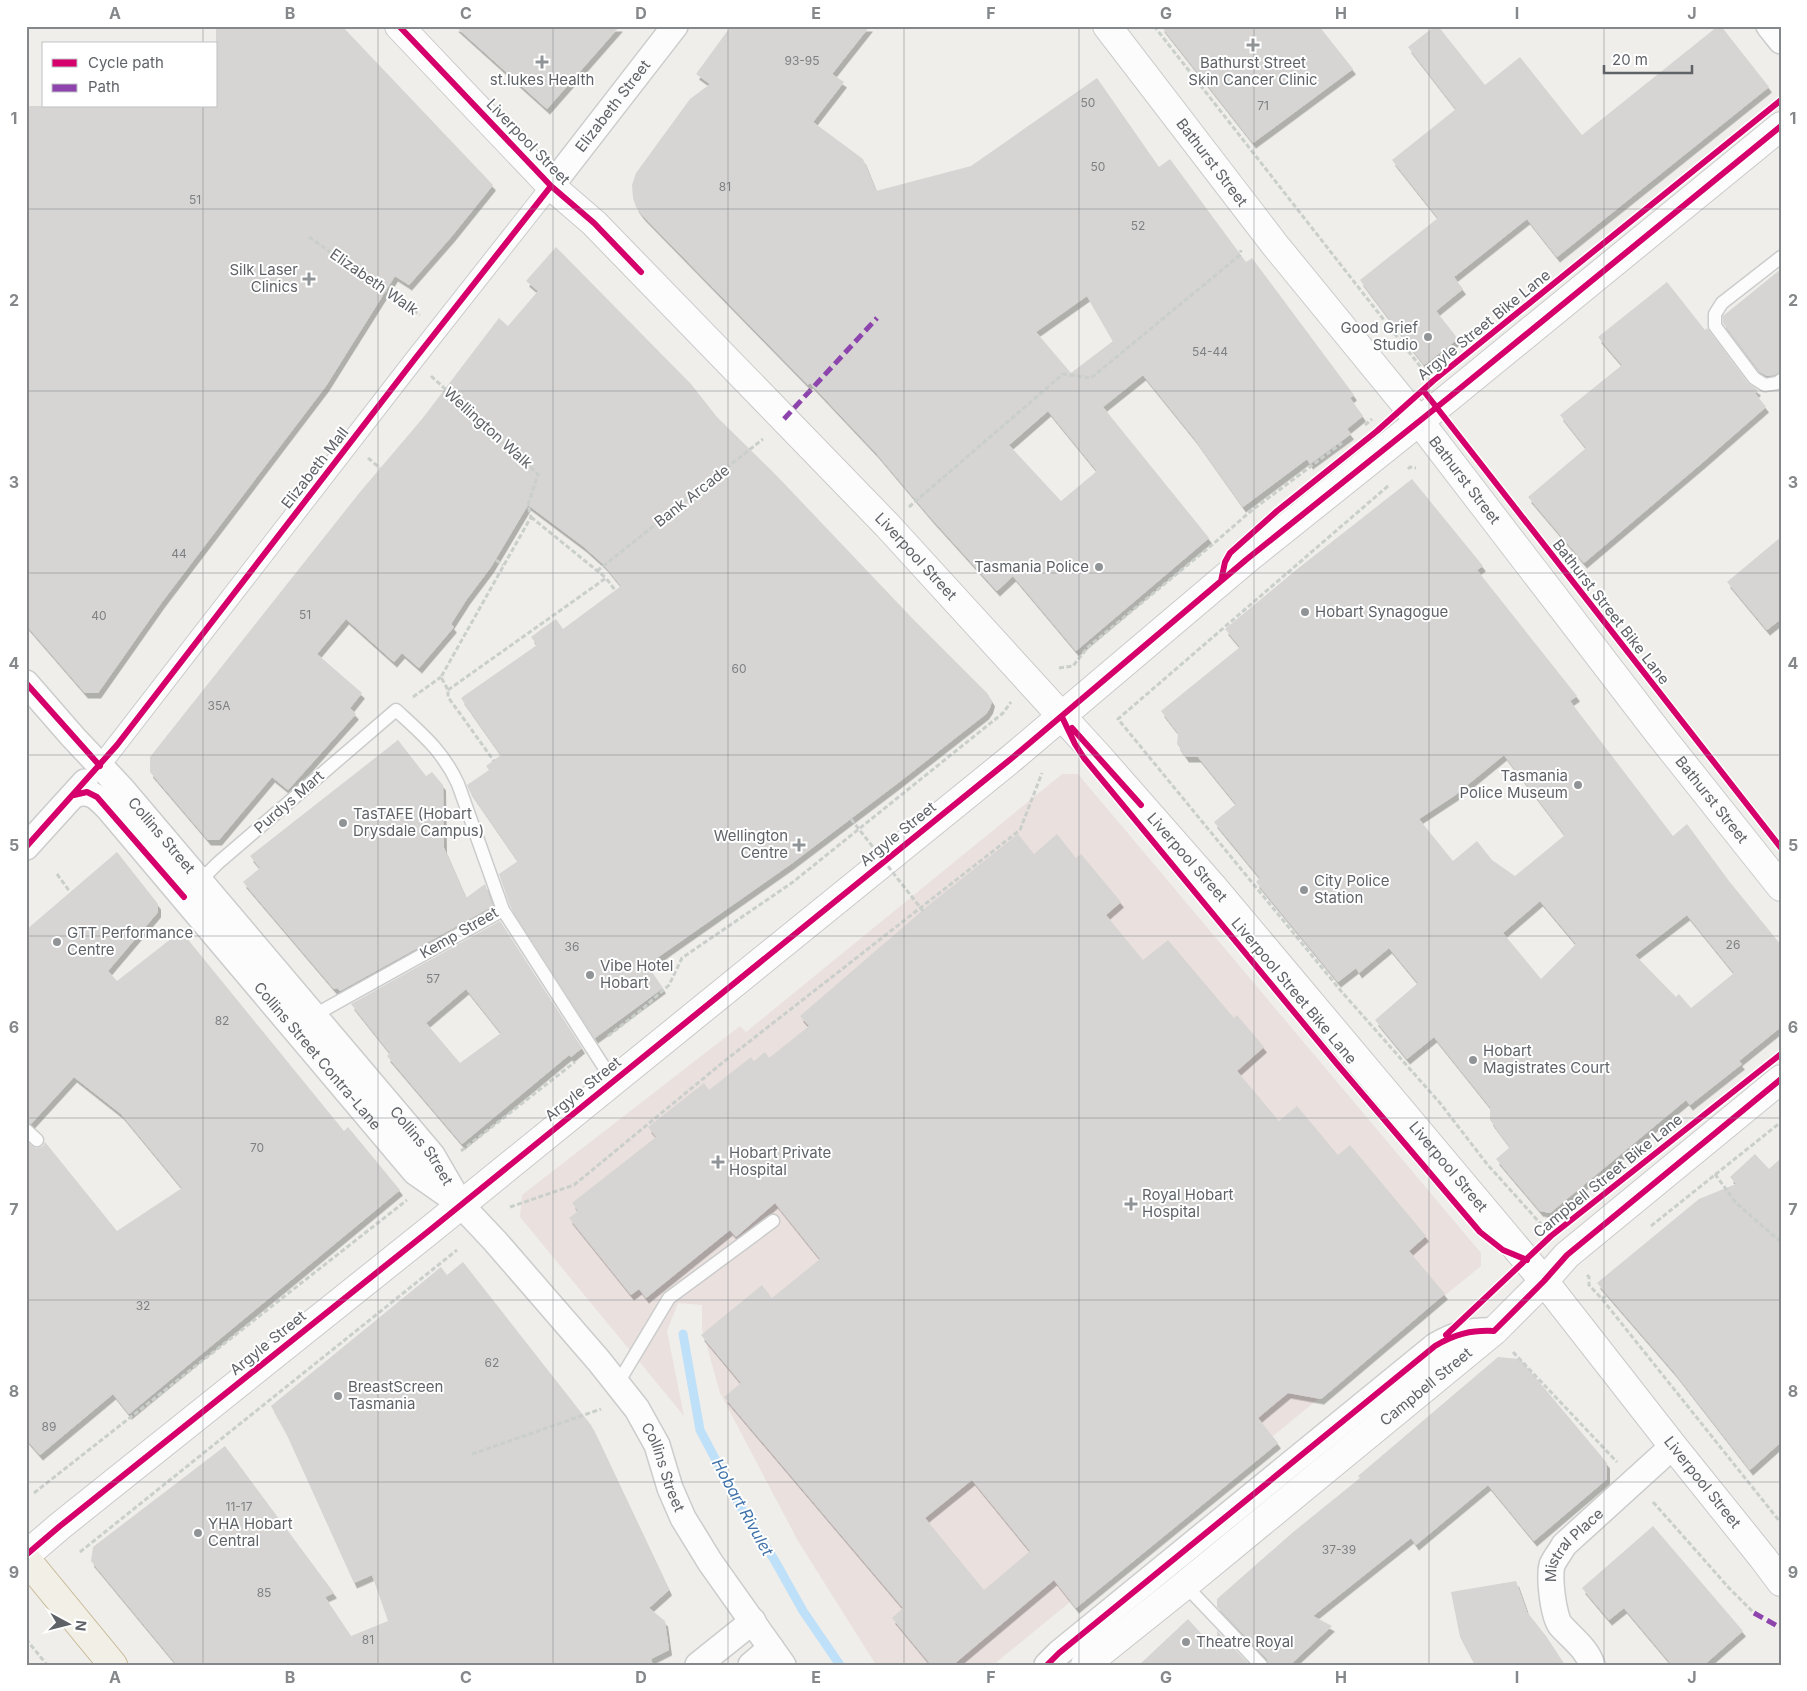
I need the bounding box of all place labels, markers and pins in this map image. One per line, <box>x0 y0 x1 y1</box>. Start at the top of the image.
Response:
marker: Bathurst Street Skin Cancer Clinic <box>1246 38 1260 52</box>
place label: Bathurst Street Skin Cancer Clinic <box>1188 53 1318 89</box>
marker: st.lukes Health <box>535 55 549 69</box>
place label: st.lukes Health <box>490 70 594 89</box>
place label: Silk Laser Clinics <box>229 260 298 296</box>
marker: Silk Laser Clinics <box>302 272 316 286</box>
place label: Good Grief Studio <box>1340 318 1418 354</box>
marker: Good Grief Studio <box>1422 331 1434 343</box>
place label: Tasmania Police <box>974 557 1089 576</box>
marker: Tasmania Police <box>1093 561 1105 573</box>
place label: Hobart Synagogue <box>1315 602 1448 621</box>
marker: Hobart Synagogue <box>1299 606 1311 618</box>
place label: Tasmania Police Museum <box>1460 766 1568 802</box>
marker: Tasmania Police Museum <box>1572 779 1584 791</box>
place label: TasTAFE (Hobart Drysdale Campus) <box>353 804 484 840</box>
marker: TasTAFE (Hobart Drysdale Campus) <box>337 817 349 829</box>
place label: Wellington Centre <box>714 826 788 862</box>
marker: Wellington Centre <box>792 838 806 852</box>
place label: City Police Station <box>1314 871 1390 907</box>
marker: City Police Station <box>1298 884 1310 896</box>
place label: GTT Performance Centre <box>67 923 193 959</box>
marker: GTT Performance Centre <box>51 936 63 948</box>
place label: Vibe Hotel Hobart <box>600 956 673 992</box>
marker: Vibe Hotel Hobart <box>584 969 596 981</box>
place label: Hobart Magistrates Court <box>1483 1041 1610 1077</box>
marker: Hobart Magistrates Court <box>1467 1054 1479 1066</box>
place label: Hobart Private Hospital <box>729 1143 831 1179</box>
marker: Hobart Private Hospital <box>711 1155 725 1169</box>
place label: Royal Hobart Hospital <box>1142 1185 1234 1221</box>
marker: Royal Hobart Hospital <box>1124 1197 1138 1211</box>
place label: BreastScreen Tasmania <box>348 1377 443 1413</box>
marker: BreastScreen Tasmania <box>332 1390 344 1402</box>
place label: YHA Hobart Central <box>208 1514 293 1550</box>
marker: YHA Hobart Central <box>192 1527 204 1539</box>
place label: Theatre Royal <box>1196 1632 1294 1651</box>
marker: Theatre Royal <box>1180 1636 1192 1648</box>

